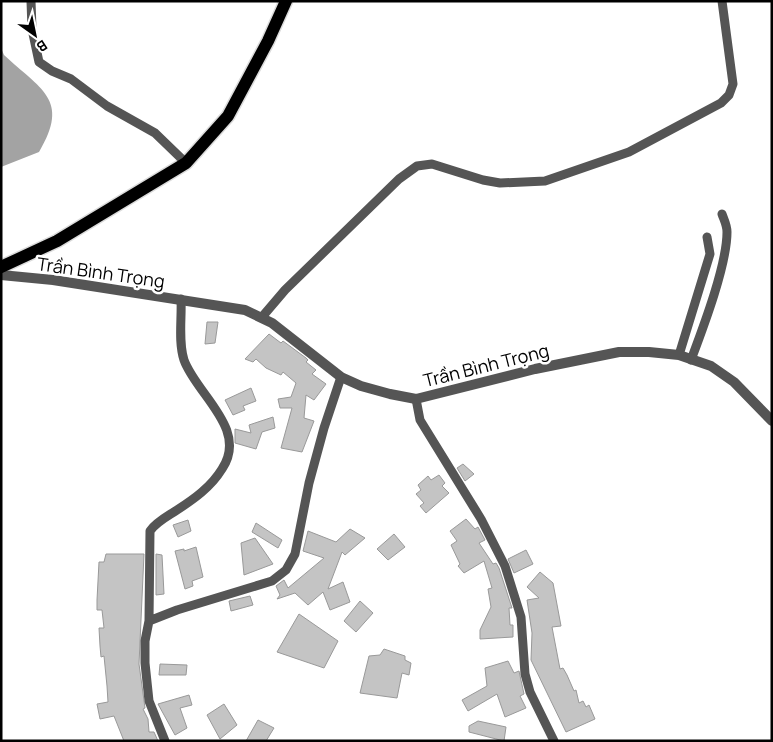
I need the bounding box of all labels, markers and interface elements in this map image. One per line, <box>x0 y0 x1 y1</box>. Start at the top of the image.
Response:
north arrow <box>10 10 60 60</box>
text: B <box>33 36 51 57</box>
street label: Trần Bình Trọng <box>36 251 166 293</box>
street label: Trần Bình Trọng <box>421 338 551 392</box>

